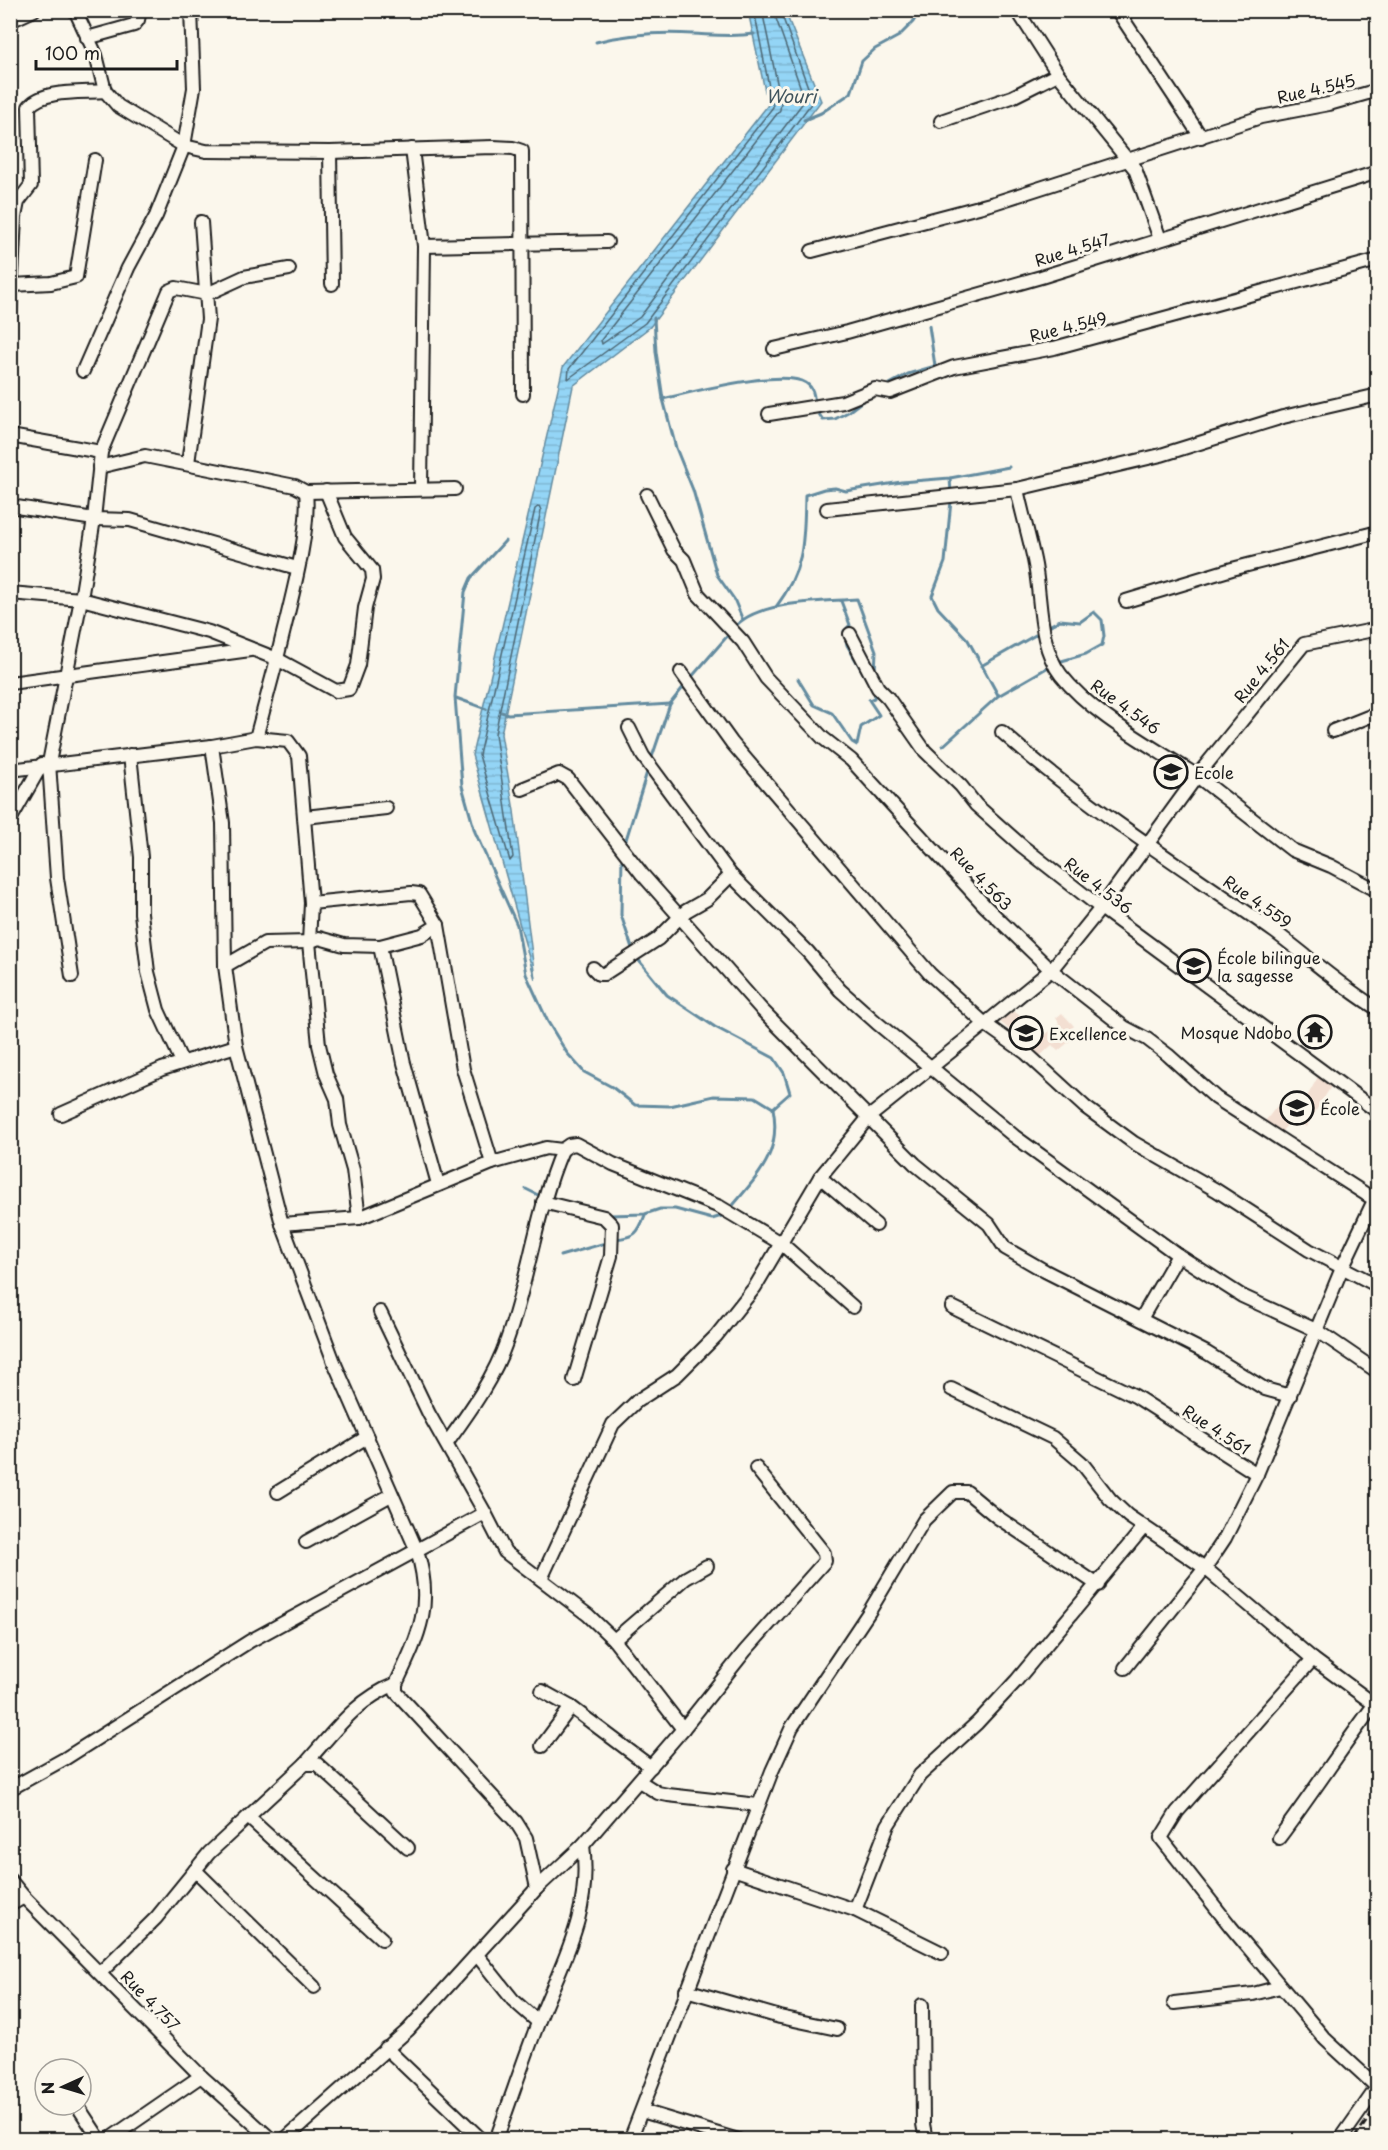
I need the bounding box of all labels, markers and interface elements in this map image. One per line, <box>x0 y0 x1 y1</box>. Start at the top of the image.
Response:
scale bar <box>36 33 177 71</box>
text: 100 m <box>45 39 100 66</box>
street label: Rue 4.545 <box>1274 67 1358 109</box>
water label: Wouri <box>766 82 819 109</box>
street label: Rue 4.547 <box>1031 226 1113 272</box>
street label: Rue 4.549 <box>1027 305 1109 347</box>
street label: Rue 4.561 <box>1228 633 1294 707</box>
street label: Rue 4.546 <box>1086 673 1166 739</box>
school or university icon: Ecole <box>1153 754 1189 790</box>
place label: Ecole <box>1194 760 1234 784</box>
street label: Rue 4.563 <box>946 841 1018 915</box>
street label: Rue 4.536 <box>1060 851 1138 919</box>
street label: Rue 4.559 <box>1219 869 1297 933</box>
place label: École bilingue la sagesse <box>1217 945 1321 987</box>
school or university icon: École bilingue la sagesse <box>1176 948 1212 984</box>
temple icon: Mosque Ndobo <box>1297 1014 1333 1050</box>
school or university icon: Excellence <box>1008 1015 1044 1051</box>
place label: Mosque Ndobo <box>1180 1020 1292 1044</box>
place label: Excellence <box>1049 1021 1128 1045</box>
school or university icon: École <box>1279 1090 1315 1126</box>
place label: École <box>1320 1096 1360 1120</box>
street label: Rue 4.561 <box>1178 1398 1256 1460</box>
street label: Rue 4.757 <box>116 1964 186 2036</box>
north arrow <box>33 2057 93 2117</box>
text: N <box>35 2081 59 2095</box>

